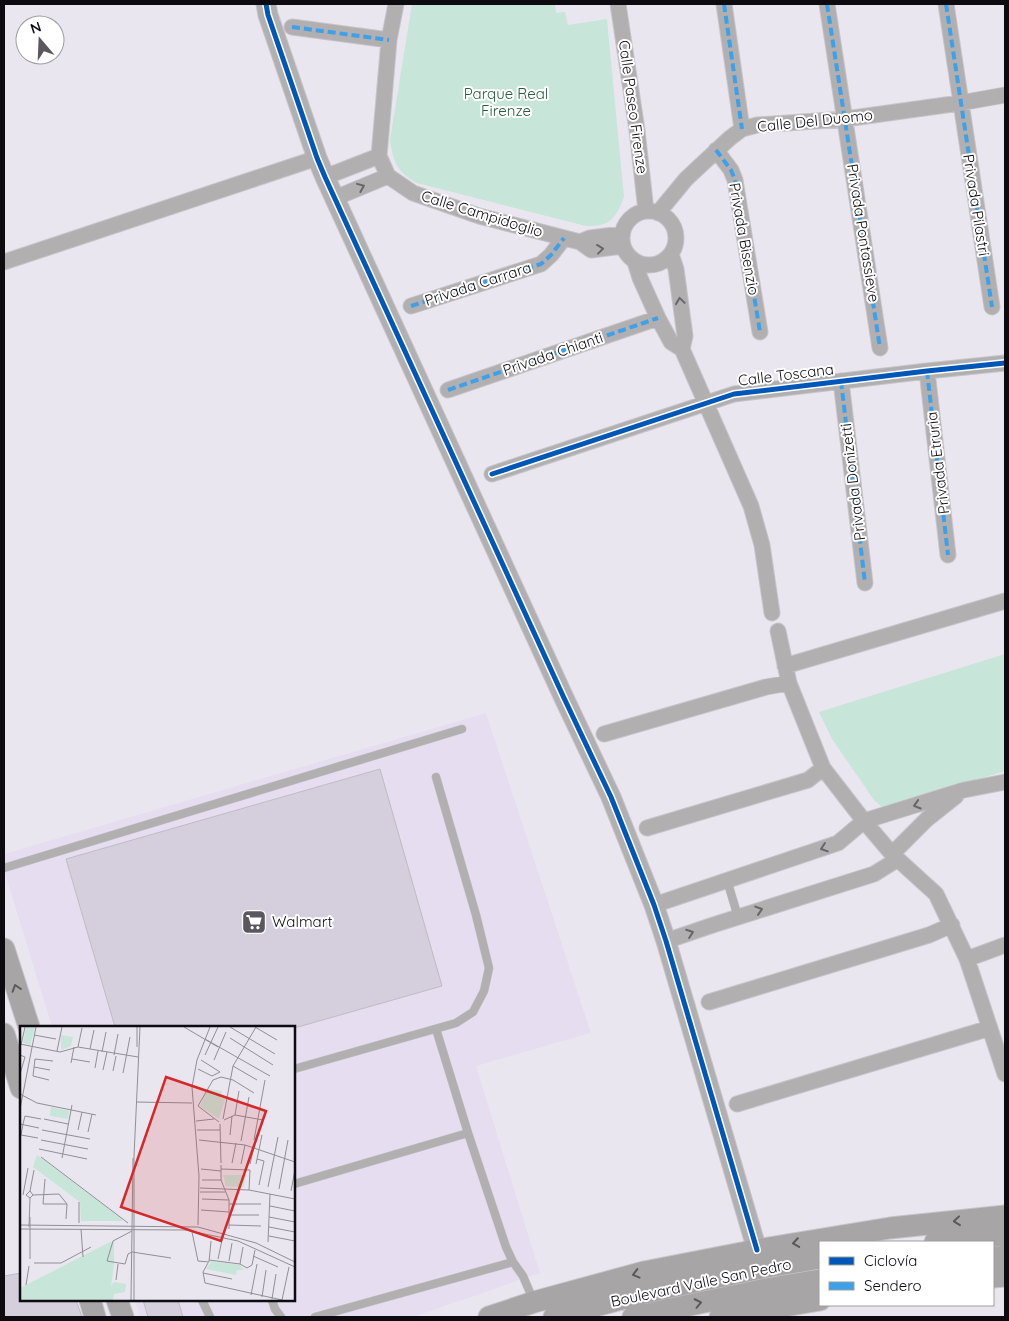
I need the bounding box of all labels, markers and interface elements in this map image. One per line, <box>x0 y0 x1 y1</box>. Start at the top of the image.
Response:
north arrow <box>15 15 65 65</box>
text: N <box>28 18 44 38</box>
street label: Calle Paseo Firenze <box>615 39 652 175</box>
park label: Parque Real Firenze <box>464 84 548 120</box>
street label: Calle Del Duomo <box>756 105 874 136</box>
street label: Privada Pilastri <box>959 153 994 257</box>
street label: Privada Pontassieve <box>843 162 884 303</box>
street label: Privada Bisenzio <box>725 181 764 297</box>
one-way arrow <box>356 183 365 193</box>
street label: Calle Campidoglio <box>419 186 545 241</box>
one-way arrow <box>596 244 604 255</box>
street label: Privada Carrara <box>422 257 534 310</box>
one-way arrow <box>675 297 686 305</box>
street label: Privada Chianti <box>500 327 605 380</box>
street label: Calle Toscana <box>737 359 835 390</box>
street label: Privada Etruria <box>922 411 953 515</box>
street label: Privada Donizetti <box>836 422 869 542</box>
one-way arrow <box>914 799 922 809</box>
one-way arrow <box>821 842 829 852</box>
one-way arrow <box>755 906 763 916</box>
supermarket icon: Walmart <box>241 909 267 935</box>
place label: Walmart <box>272 912 333 931</box>
one-way arrow <box>685 929 693 939</box>
one-way arrow <box>12 984 22 993</box>
inset map <box>20 1026 295 1301</box>
one-way arrow <box>952 1215 960 1226</box>
one-way arrow <box>791 1238 800 1248</box>
legend <box>819 1241 994 1306</box>
text: Ciclovía <box>864 1251 917 1270</box>
street label: Boulevard Valle San Pedro <box>609 1254 793 1311</box>
one-way arrow <box>633 1269 641 1279</box>
text: Sendero <box>864 1276 922 1295</box>
one-way arrow <box>693 1298 702 1309</box>

